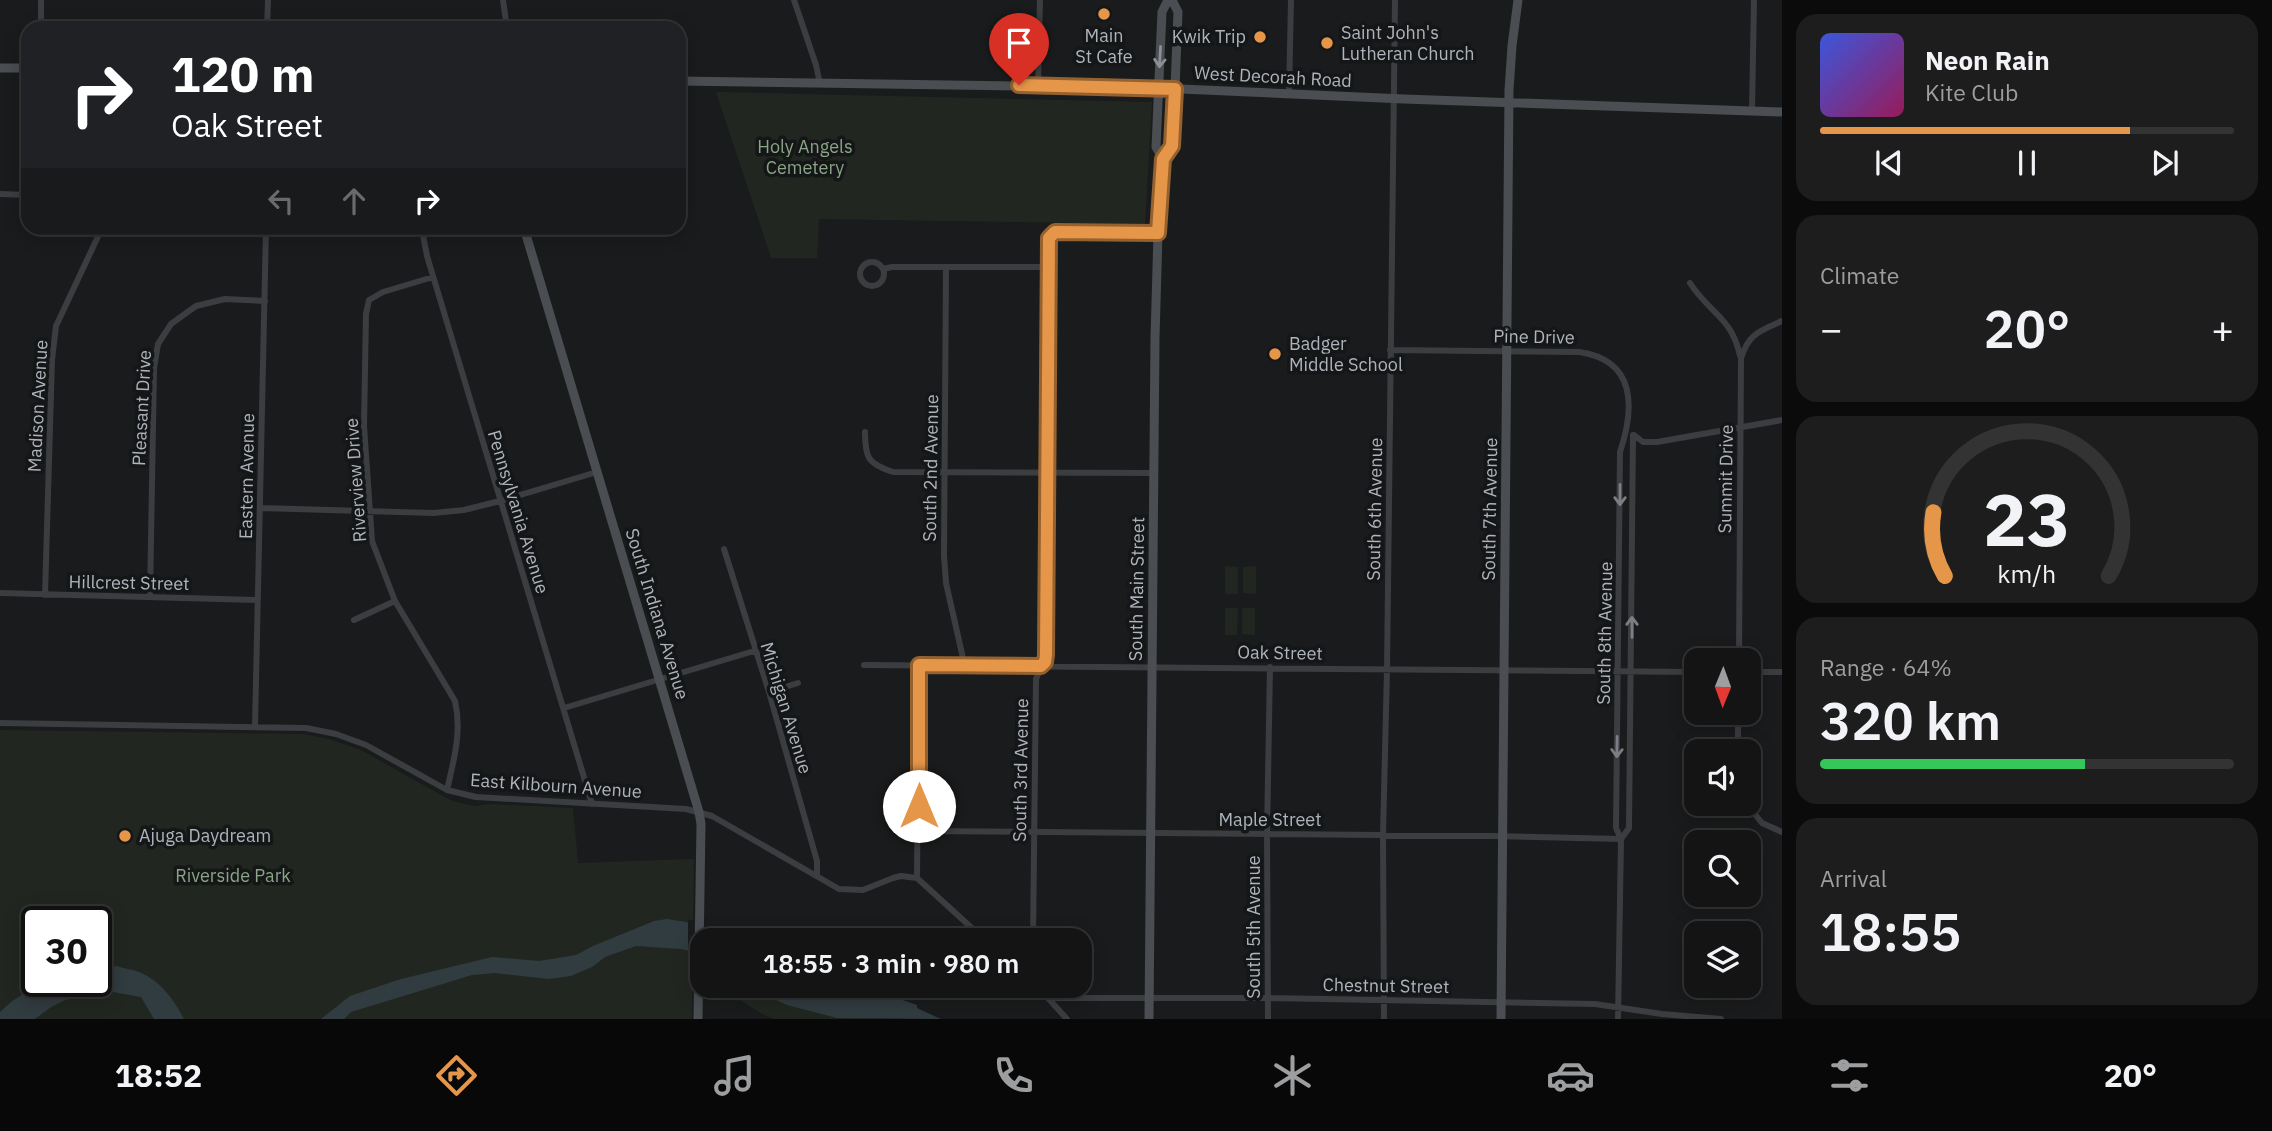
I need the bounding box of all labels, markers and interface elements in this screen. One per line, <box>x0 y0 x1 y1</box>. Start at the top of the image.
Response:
marker: Main St Cafe <box>1096 6 1112 22</box>
pin <box>989 13 1049 85</box>
place label: Saint John's Lutheran Church <box>1341 21 1475 65</box>
icon: arrive <box>1000 24 1038 62</box>
place label: Main St Cafe <box>1075 24 1133 68</box>
place label: Kwik Trip <box>1172 25 1246 48</box>
marker: Kwik Trip <box>1252 29 1268 45</box>
marker: Saint John's Lutheran Church <box>1319 35 1335 51</box>
text: 120 m <box>171 42 315 105</box>
text: Neon Rain <box>1925 43 2050 77</box>
one-way arrow <box>1153 45 1166 68</box>
icon: right <box>56 49 147 140</box>
street label: West Decorah Road <box>1194 61 1352 92</box>
text: Kite Club <box>1925 77 2018 107</box>
text: Oak Street <box>171 104 323 146</box>
park label: Holy Angels Cemetery <box>757 135 853 179</box>
icon: previous <box>1870 144 1908 182</box>
icon: pause <box>2008 144 2046 182</box>
icon: next <box>2146 144 2184 182</box>
icon: left <box>262 182 300 220</box>
icon: ahead <box>335 182 373 220</box>
icon: right <box>408 182 446 220</box>
text: Climate <box>1820 260 1899 290</box>
text: 20° <box>1984 295 2070 362</box>
text: − <box>1820 304 1843 353</box>
text: + <box>2211 304 2234 353</box>
street label: Pine Drive <box>1493 324 1575 349</box>
place label: Badger Middle School <box>1289 332 1403 376</box>
street label: Madison Avenue <box>23 339 52 473</box>
marker: Badger Middle School <box>1267 346 1283 362</box>
street label: Pleasant Drive <box>127 349 156 467</box>
street label: South 2nd Avenue <box>918 394 943 542</box>
street label: Eastern Avenue <box>234 413 259 539</box>
street label: Riverview Drive <box>340 417 371 543</box>
street label: Summit Drive <box>1713 424 1738 534</box>
street label: Pennsylvania Avenue <box>483 427 554 597</box>
street label: South 6th Avenue <box>1362 437 1387 581</box>
street label: South 7th Avenue <box>1477 437 1502 581</box>
text: 23 <box>1983 471 2071 566</box>
one-way arrow <box>1613 483 1627 506</box>
street label: South Main Street <box>1124 517 1149 661</box>
street label: South Indiana Avenue <box>621 526 694 702</box>
text: km/h <box>1998 556 2056 589</box>
street label: South 8th Avenue <box>1592 561 1617 705</box>
street label: Hillcrest Street <box>68 570 190 595</box>
one-way arrow <box>1625 616 1639 639</box>
street label: Michigan Avenue <box>756 639 817 777</box>
street label: Oak Street <box>1237 640 1323 665</box>
north arrow <box>1684 648 1760 724</box>
map controls <box>1684 648 1761 998</box>
text: Range · 64% <box>1820 652 1952 682</box>
text: 320 km <box>1820 687 2001 754</box>
street label: South 3rd Avenue <box>1008 698 1033 842</box>
one-way arrow <box>1611 735 1624 758</box>
button: sound <box>1684 739 1761 816</box>
street label: East Kilbourn Avenue <box>469 768 643 803</box>
position arrow <box>882 769 956 843</box>
street label: Maple Street <box>1218 808 1322 831</box>
place label: Ajuga Daydream <box>139 824 271 847</box>
marker: Ajuga Daydream <box>117 828 133 844</box>
button: search <box>1684 830 1761 907</box>
street label: South 5th Avenue <box>1242 855 1265 999</box>
text: Arrival <box>1820 863 1887 893</box>
park label: Riverside Park <box>175 864 291 887</box>
text: 18:55 <box>1820 898 1961 965</box>
speed limit sign: 30 <box>21 906 112 997</box>
button: layers <box>1684 921 1761 998</box>
text: 18:55 · 3 min · 980 m <box>763 946 1019 980</box>
street label: Chestnut Street <box>1322 973 1450 998</box>
icon: directions <box>432 1051 481 1100</box>
icon: music <box>710 1051 759 1100</box>
icon: phone <box>989 1051 1038 1100</box>
icon: climate <box>1268 1051 1317 1100</box>
icon: car <box>1546 1051 1595 1100</box>
icon: filters <box>1825 1051 1874 1100</box>
text: 18:52 <box>115 1054 202 1096</box>
text: 20° <box>2104 1054 2157 1096</box>

